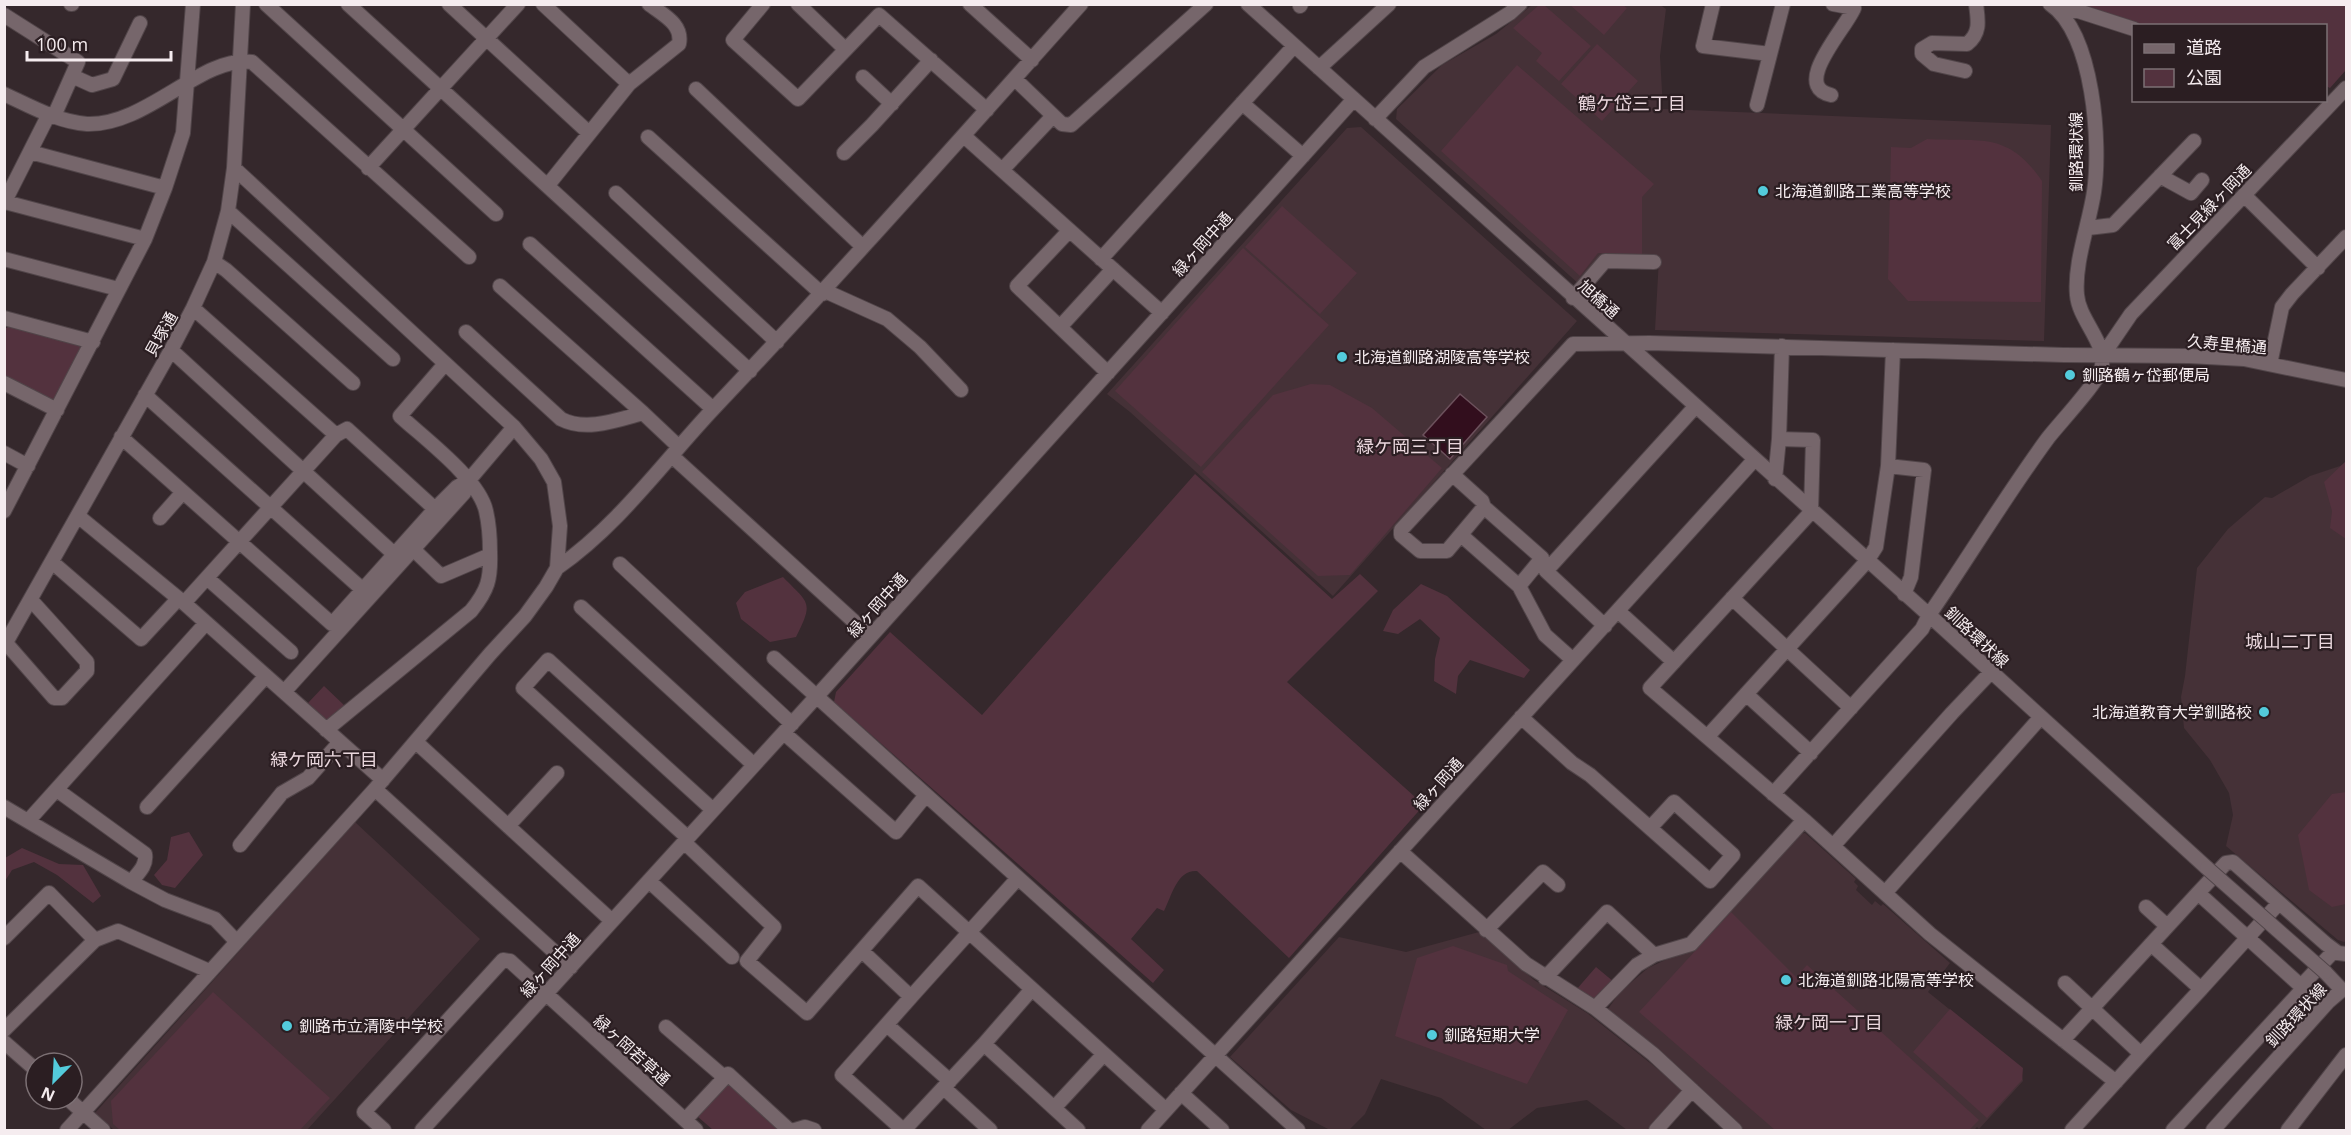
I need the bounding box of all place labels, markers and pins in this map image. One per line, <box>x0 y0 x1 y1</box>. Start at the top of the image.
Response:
place label: 北海道釧路工業高等学校 <box>1775 180 1951 202</box>
marker: 北海道釧路工業高等学校 <box>1756 184 1770 198</box>
place label: 北海道釧路湖陵高等学校 <box>1354 346 1530 368</box>
marker: 北海道釧路湖陵高等学校 <box>1335 350 1349 364</box>
place label: 釧路鶴ヶ岱郵便局 <box>2082 364 2210 386</box>
marker: 釧路鶴ヶ岱郵便局 <box>2063 368 2077 382</box>
place label: 北海道教育大学釧路校 <box>2092 701 2252 723</box>
marker: 北海道教育大学釧路校 <box>2257 705 2271 719</box>
place label: 北海道釧路北陽高等学校 <box>1798 969 1974 991</box>
marker: 北海道釧路北陽高等学校 <box>1779 973 1793 987</box>
place label: 釧路市立清陵中学校 <box>299 1015 443 1037</box>
marker: 釧路市立清陵中学校 <box>280 1019 294 1033</box>
place label: 釧路短期大学 <box>1444 1024 1540 1046</box>
marker: 釧路短期大学 <box>1425 1028 1439 1042</box>

